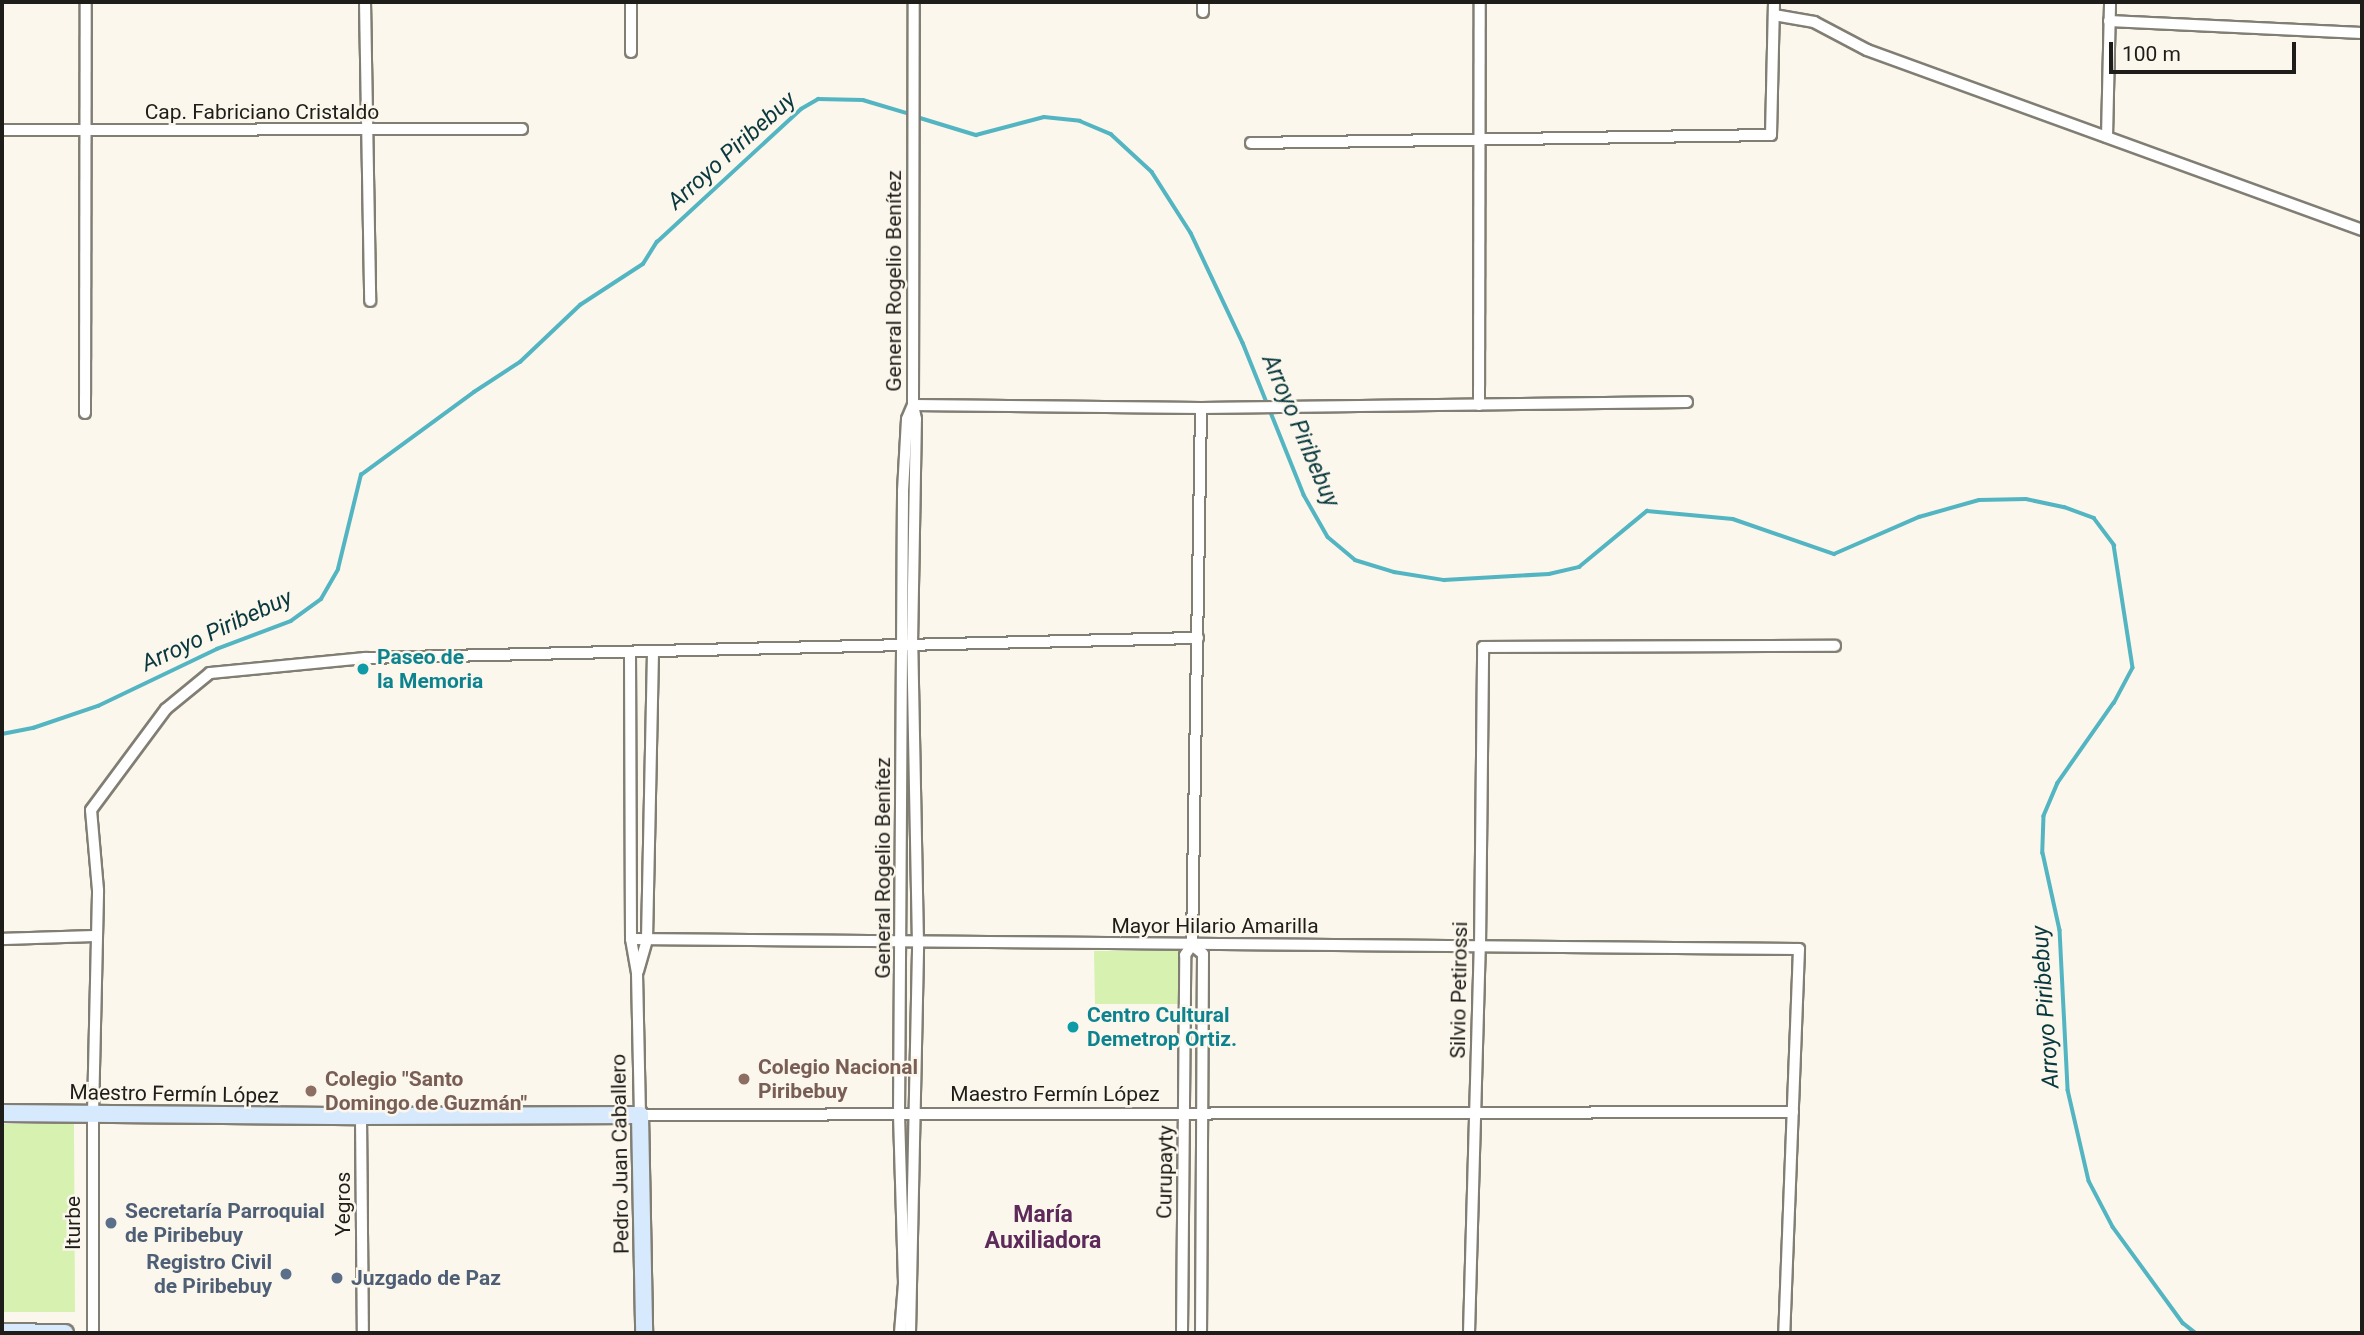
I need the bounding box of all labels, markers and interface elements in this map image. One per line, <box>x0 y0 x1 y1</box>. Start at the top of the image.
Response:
scale bar <box>2112 28 2299 72</box>
text: 100 m <box>2122 42 2181 66</box>
water label: Arroyo Piribebuy <box>662 86 802 216</box>
street label: Cap. Fabriciano Cristaldo <box>145 99 379 125</box>
street label: General Rogelio Benítez <box>881 170 907 392</box>
water label: Arroyo Piribebuy <box>1255 351 1345 511</box>
water label: Arroyo Piribebuy <box>137 584 297 678</box>
place label: Paseo de la Memoria <box>377 644 483 694</box>
marker: Paseo de la Memoria <box>355 661 371 677</box>
street label: General Rogelio Benítez <box>870 757 896 979</box>
street label: Mayor Hilario Amarilla <box>1111 913 1319 939</box>
street label: Silvio Petirossi <box>1445 921 1473 1059</box>
water label: Arroyo Piribebuy <box>2027 925 2065 1089</box>
place label: Centro Cultural Demetrop Ortiz. <box>1087 1002 1237 1052</box>
marker: Centro Cultural Demetrop Ortiz. <box>1065 1019 1081 1035</box>
street label: Pedro Juan Caballero <box>606 1054 634 1254</box>
place label: Colegio Nacional Piribebuy <box>758 1054 918 1104</box>
place label: Colegio "Santo Domingo de Guzmán" <box>325 1066 527 1116</box>
marker: Colegio Nacional Piribebuy <box>736 1071 752 1087</box>
street label: Maestro Fermín López <box>69 1080 279 1108</box>
street label: Maestro Fermín López <box>950 1081 1160 1107</box>
marker: Colegio "Santo Domingo de Guzmán" <box>303 1083 319 1099</box>
street label: Curupayty <box>1152 1125 1178 1219</box>
street label: Yegros <box>330 1172 356 1236</box>
street label: Iturbe <box>60 1196 86 1250</box>
place label: Secretaría Parroquial de Piribebuy <box>125 1198 325 1248</box>
district label: María Auxiliadora <box>985 1201 1101 1255</box>
marker: Secretaría Parroquial de Piribebuy <box>103 1215 119 1231</box>
place label: Registro Civil de Piribebuy <box>146 1249 272 1299</box>
place label: Juzgado de Paz <box>351 1265 501 1291</box>
marker: Registro Civil de Piribebuy <box>278 1266 294 1282</box>
marker: Juzgado de Paz <box>329 1270 345 1286</box>

